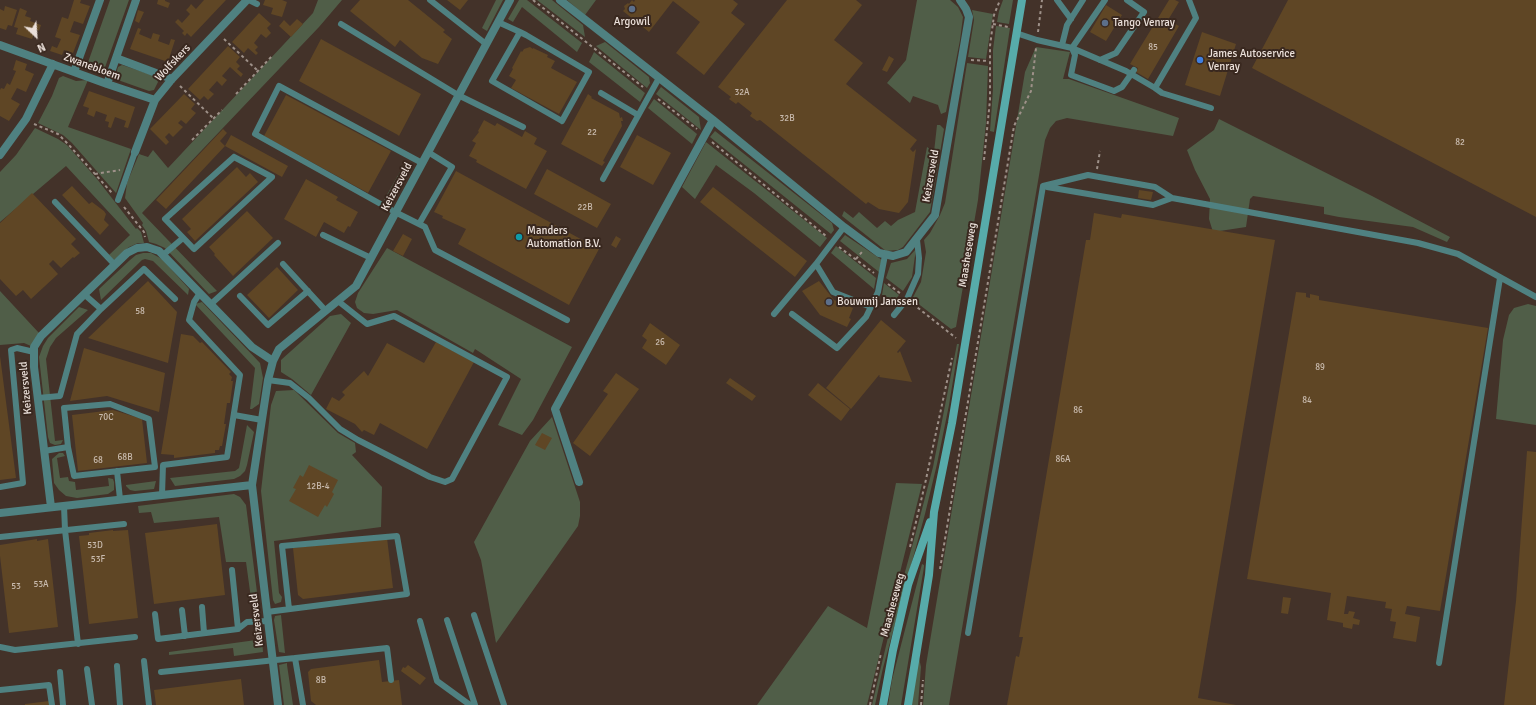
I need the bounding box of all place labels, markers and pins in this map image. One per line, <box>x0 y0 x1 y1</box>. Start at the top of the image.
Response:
marker: Argowil <box>627 4 637 14</box>
place label: Argowil <box>614 15 650 29</box>
place label: Tango Venray <box>1113 16 1175 30</box>
marker: Tango Venray <box>1100 18 1110 28</box>
place label: James Autoservice Venray <box>1208 47 1295 73</box>
marker: James Autoservice Venray <box>1195 55 1205 65</box>
place label: Manders Automation B.V. <box>527 224 601 250</box>
marker: Manders Automation B.V. <box>514 232 524 242</box>
place label: Bouwmij Janssen <box>837 295 918 309</box>
marker: Bouwmij Janssen <box>824 297 834 307</box>

